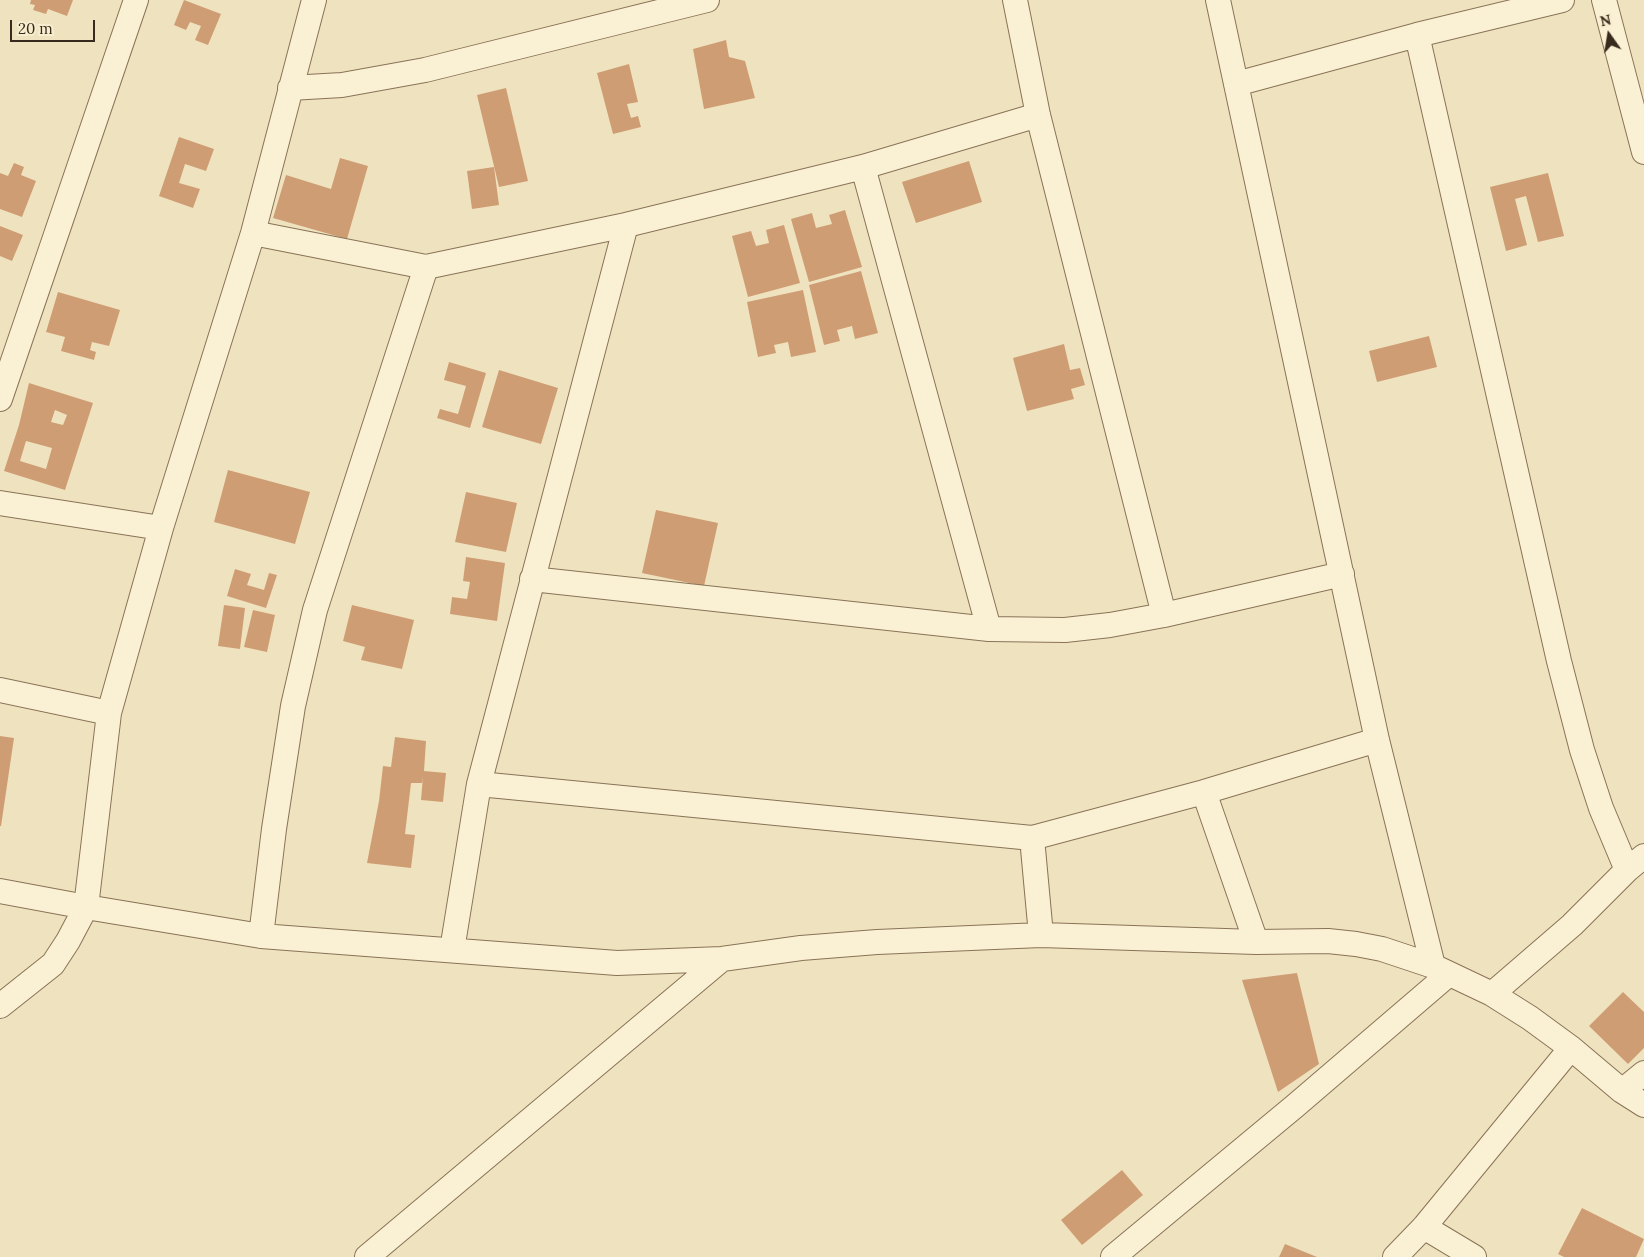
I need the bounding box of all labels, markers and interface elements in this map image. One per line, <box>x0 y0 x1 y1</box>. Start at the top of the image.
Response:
scale bar <box>12 10 98 42</box>
north arrow <box>1584 10 1634 60</box>
text: N <box>1598 10 1613 30</box>
text: 20 m <box>18 19 53 38</box>

